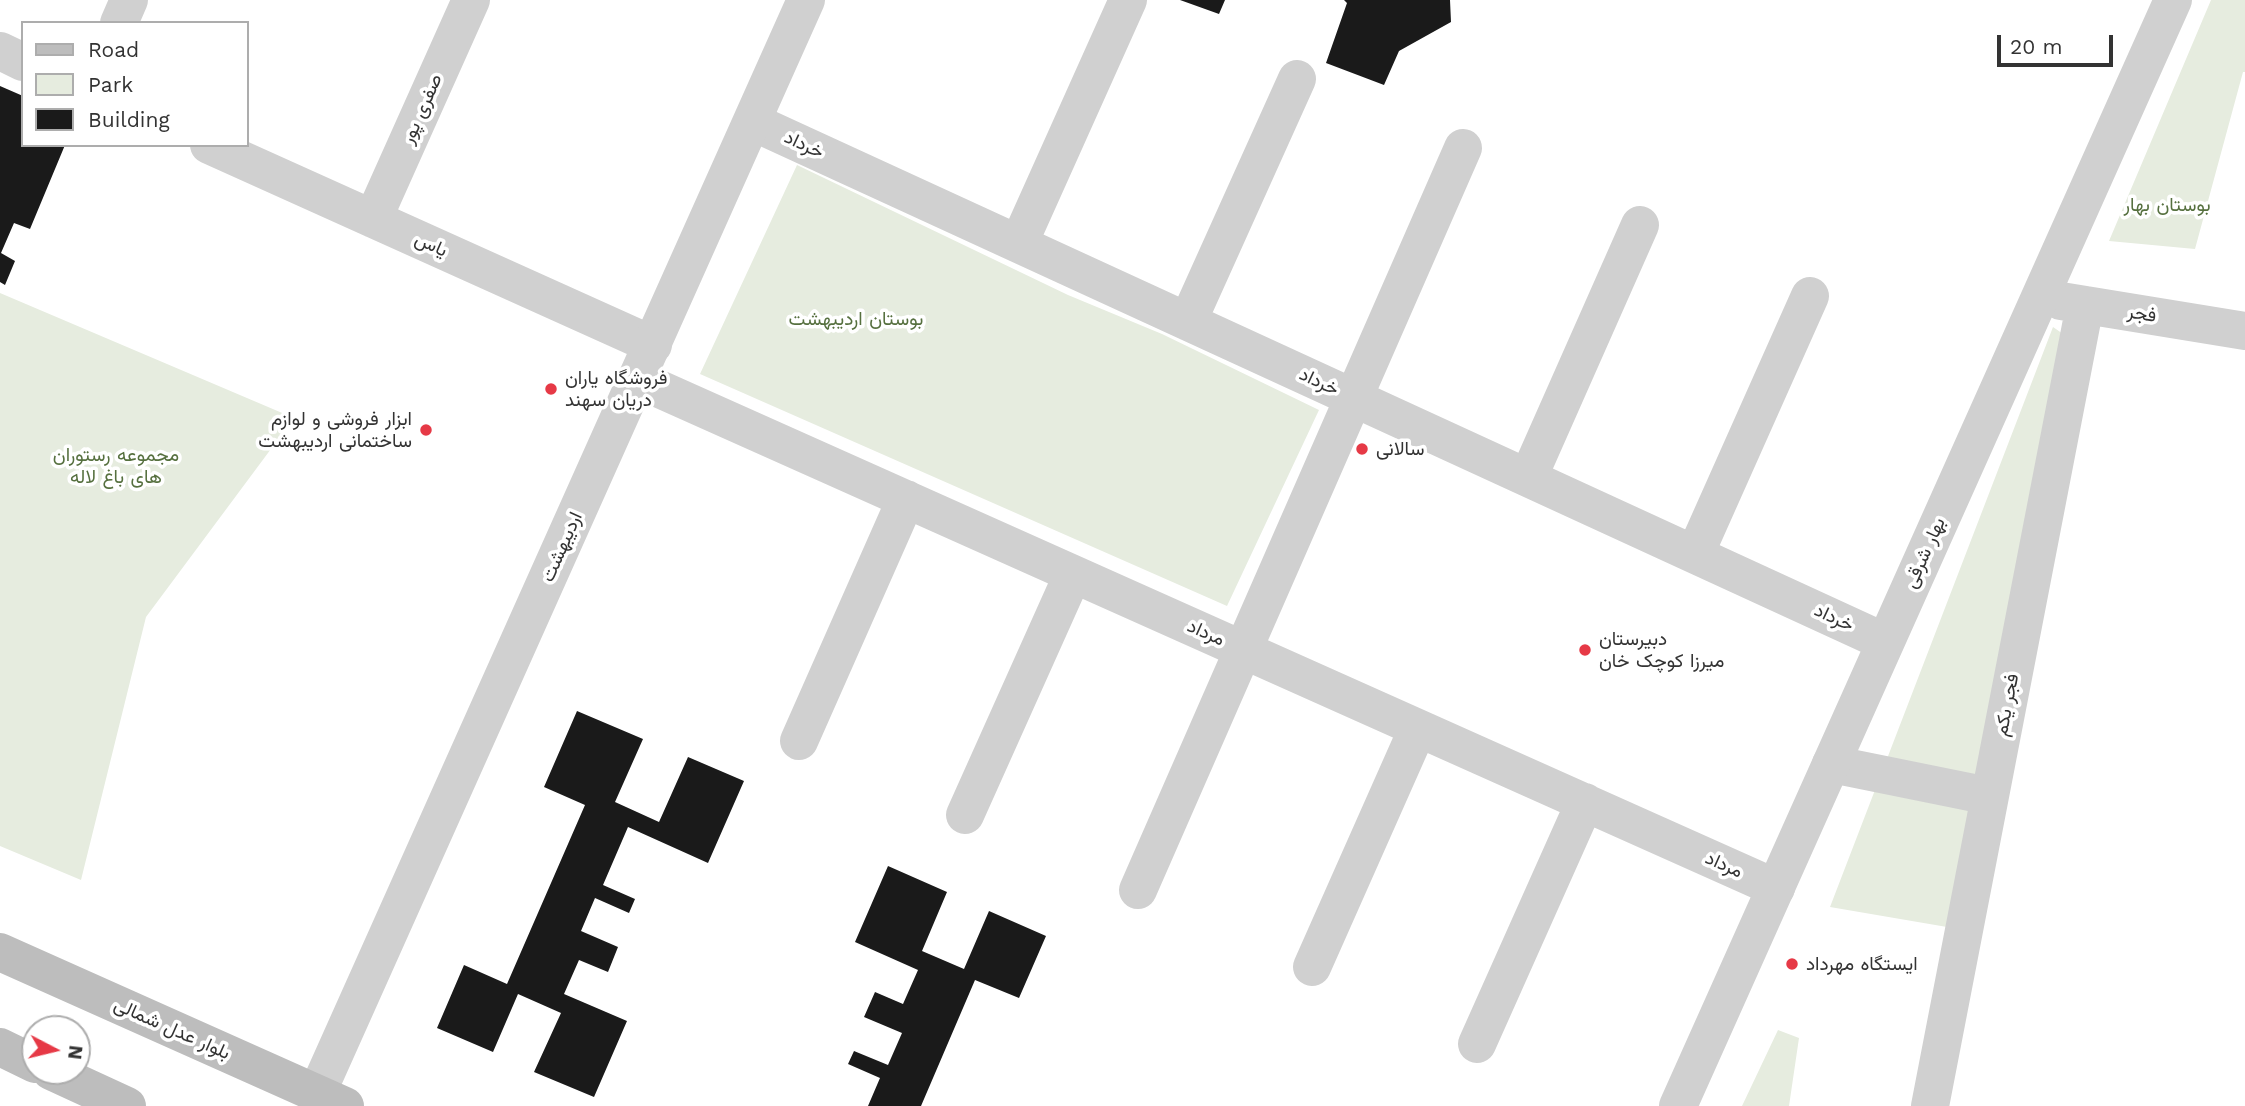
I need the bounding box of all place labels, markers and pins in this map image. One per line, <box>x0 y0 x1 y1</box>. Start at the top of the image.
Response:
place label: فروشگاه یاران دریان سهند <box>565 367 668 411</box>
marker: فروشگاه یاران دریان سهند <box>543 381 559 397</box>
place label: ابزار فروشی و لوازم ساختمانی اردیبهشت <box>258 408 412 452</box>
marker: ابزار فروشی و لوازم ساختمانی اردیبهشت <box>418 422 434 438</box>
place label: سالانی <box>1376 438 1425 460</box>
marker: سالانی <box>1354 441 1370 457</box>
place label: دبیرستان میرزا کوچک خان <box>1599 628 1724 672</box>
marker: دبیرستان میرزا کوچک خان <box>1577 642 1593 658</box>
place label: ایستگاه مهرداد <box>1806 953 1918 975</box>
marker: ایستگاه مهرداد <box>1784 956 1800 972</box>

